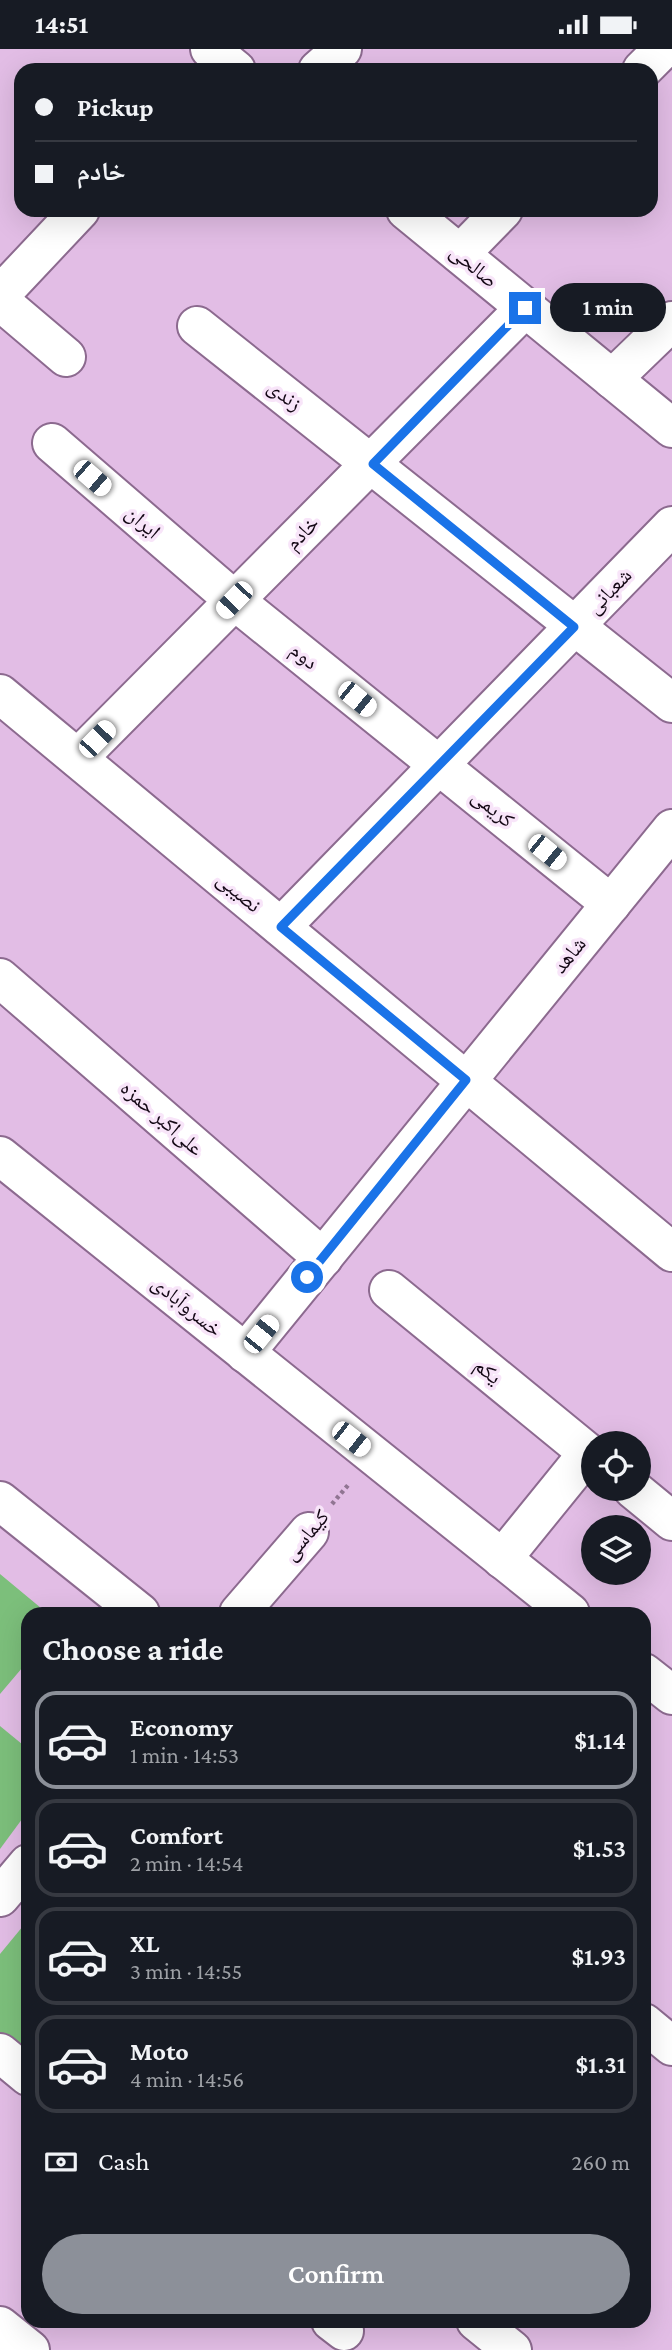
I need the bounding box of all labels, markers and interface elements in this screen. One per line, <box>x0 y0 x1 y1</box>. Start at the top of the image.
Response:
text: 14:51 <box>35 10 88 39</box>
text: Pickup <box>77 93 154 122</box>
text: خادم <box>77 157 126 186</box>
street label: صالحی <box>445 239 503 294</box>
callout: 1 min <box>550 283 665 333</box>
route end <box>509 292 541 324</box>
text: 1 min <box>582 294 634 320</box>
street label: زندی <box>263 374 307 416</box>
car <box>70 456 115 500</box>
street label: ایران <box>121 500 165 544</box>
street label: خادم <box>280 511 325 556</box>
street label: شعبانی <box>582 563 637 620</box>
car <box>212 578 257 622</box>
street label: دوم <box>284 638 323 676</box>
car <box>335 678 380 720</box>
car <box>75 717 120 761</box>
street label: کریمی <box>466 784 519 833</box>
car <box>525 831 570 873</box>
street label: نصیبی <box>211 867 266 918</box>
street label: شاهد <box>547 932 591 978</box>
street label: علی‌اکبر حمزه <box>115 1076 208 1161</box>
route start <box>291 1261 323 1293</box>
street label: خسروآبادی <box>147 1270 227 1342</box>
car <box>240 1311 283 1357</box>
street label: یکم <box>468 1353 506 1391</box>
car <box>328 1418 375 1460</box>
map controls <box>581 1431 651 1585</box>
button: locate <box>581 1431 651 1501</box>
street label: کیماسی <box>278 1505 335 1566</box>
button: layers <box>581 1515 651 1585</box>
text: Choose a ride <box>42 1631 223 1667</box>
icon: car <box>46 1709 109 1772</box>
text: Economy <box>130 1713 233 1742</box>
text: $1.14 <box>574 1726 626 1755</box>
text: 1 min · 14:53 <box>130 1742 239 1768</box>
icon: car <box>46 1817 109 1880</box>
text: Comfort <box>130 1821 223 1850</box>
text: $1.53 <box>573 1834 626 1863</box>
text: 2 min · 14:54 <box>130 1850 244 1876</box>
icon: car <box>46 1925 109 1988</box>
text: XL <box>130 1929 159 1958</box>
text: $1.93 <box>571 1942 626 1971</box>
text: 3 min · 14:55 <box>130 1958 242 1984</box>
icon: car <box>46 2033 109 2096</box>
text: Moto <box>130 2037 189 2066</box>
text: $1.31 <box>575 2050 626 2079</box>
text: 4 min · 14:56 <box>130 2066 244 2092</box>
icon: cash <box>42 2143 80 2181</box>
text: Cash <box>98 2147 149 2176</box>
text: 260 m <box>572 2149 630 2175</box>
button: Confirm <box>42 2234 630 2314</box>

